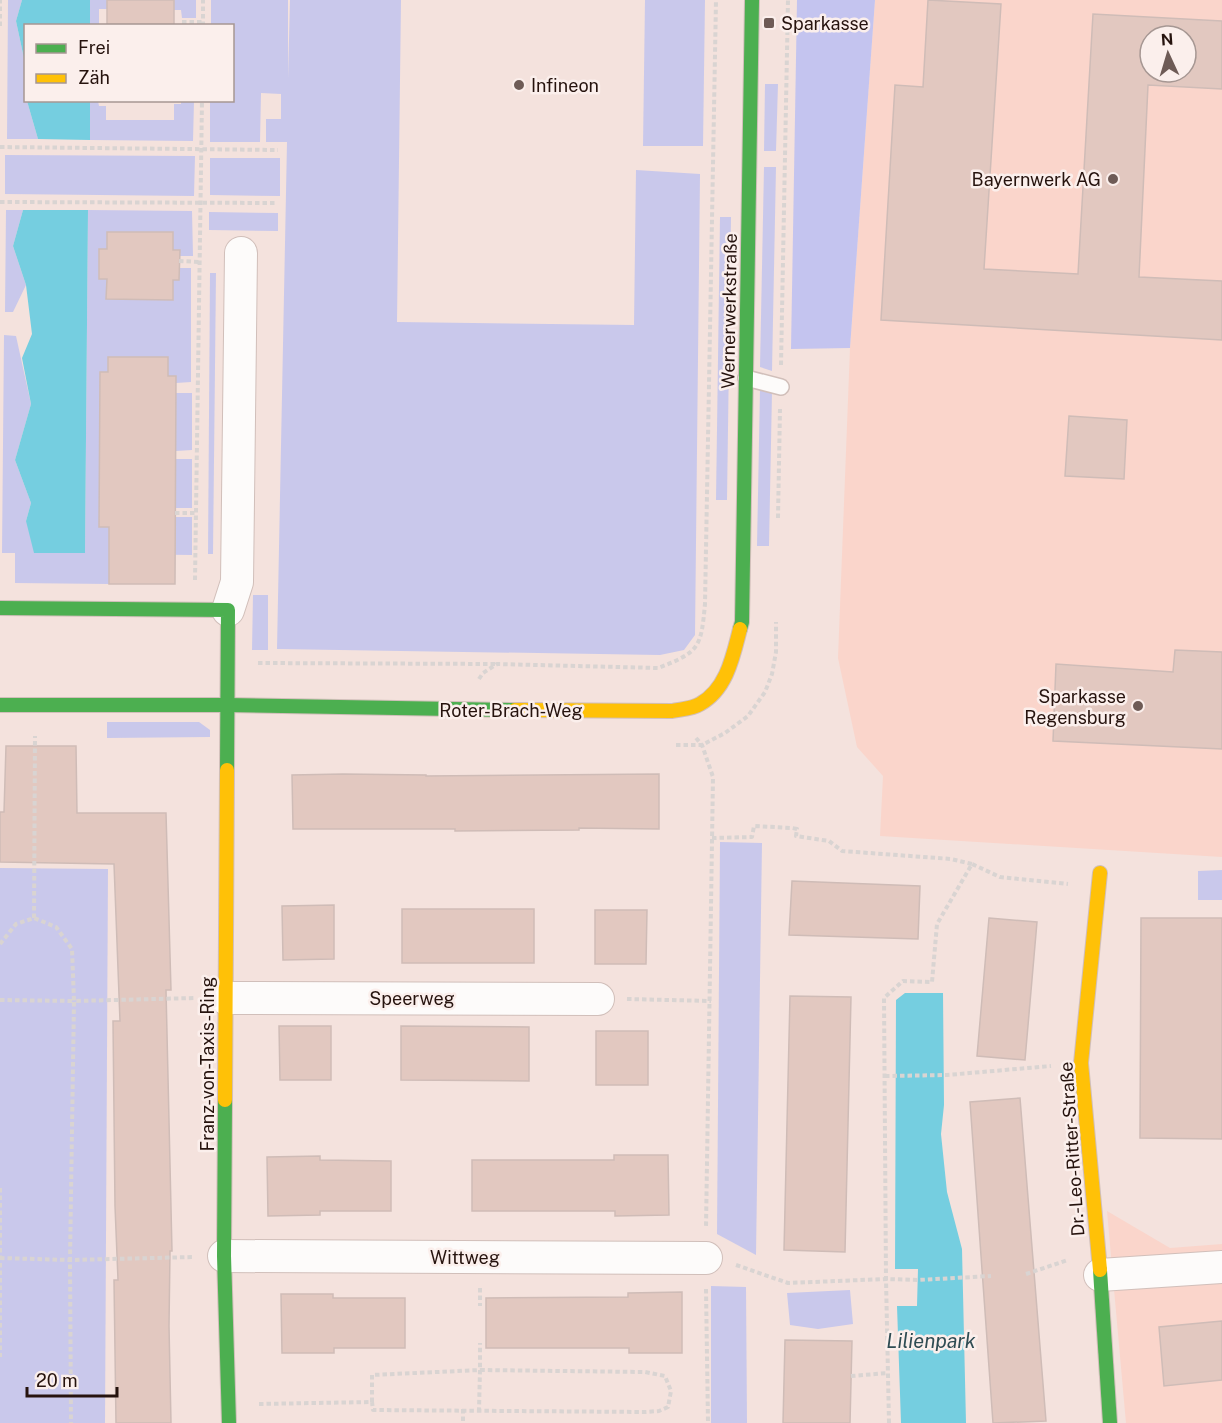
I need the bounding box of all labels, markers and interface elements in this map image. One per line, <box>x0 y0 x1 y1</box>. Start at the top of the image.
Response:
place label: Sparkasse <box>781 13 869 34</box>
marker: Sparkasse <box>762 16 776 30</box>
legend <box>24 24 234 102</box>
north arrow <box>1138 24 1198 84</box>
text: N <box>1160 30 1174 49</box>
text: Frei <box>78 37 110 58</box>
text: Zäh <box>78 67 110 88</box>
place label: Infineon <box>531 75 599 96</box>
marker: Infineon <box>512 78 526 92</box>
place label: Bayernwerk AG <box>972 169 1101 190</box>
marker: Bayernwerk AG <box>1106 172 1120 186</box>
street label: Wernerwerkstraße <box>717 233 741 389</box>
place label: Sparkasse Regensburg <box>1024 686 1126 728</box>
marker: Sparkasse Regensburg <box>1131 699 1145 713</box>
street label: Roter-Brach-Weg <box>439 700 583 721</box>
street label: Franz-von-Taxis-Ring <box>197 977 218 1151</box>
street label: Speerweg <box>369 988 455 1009</box>
street label: Dr.-Leo-Ritter-Straße <box>1055 1061 1089 1237</box>
street label: Wittweg <box>430 1247 500 1268</box>
water label: Lilienpark <box>886 1329 976 1353</box>
scale bar <box>27 1360 117 1398</box>
text: 20 m <box>36 1370 78 1391</box>

